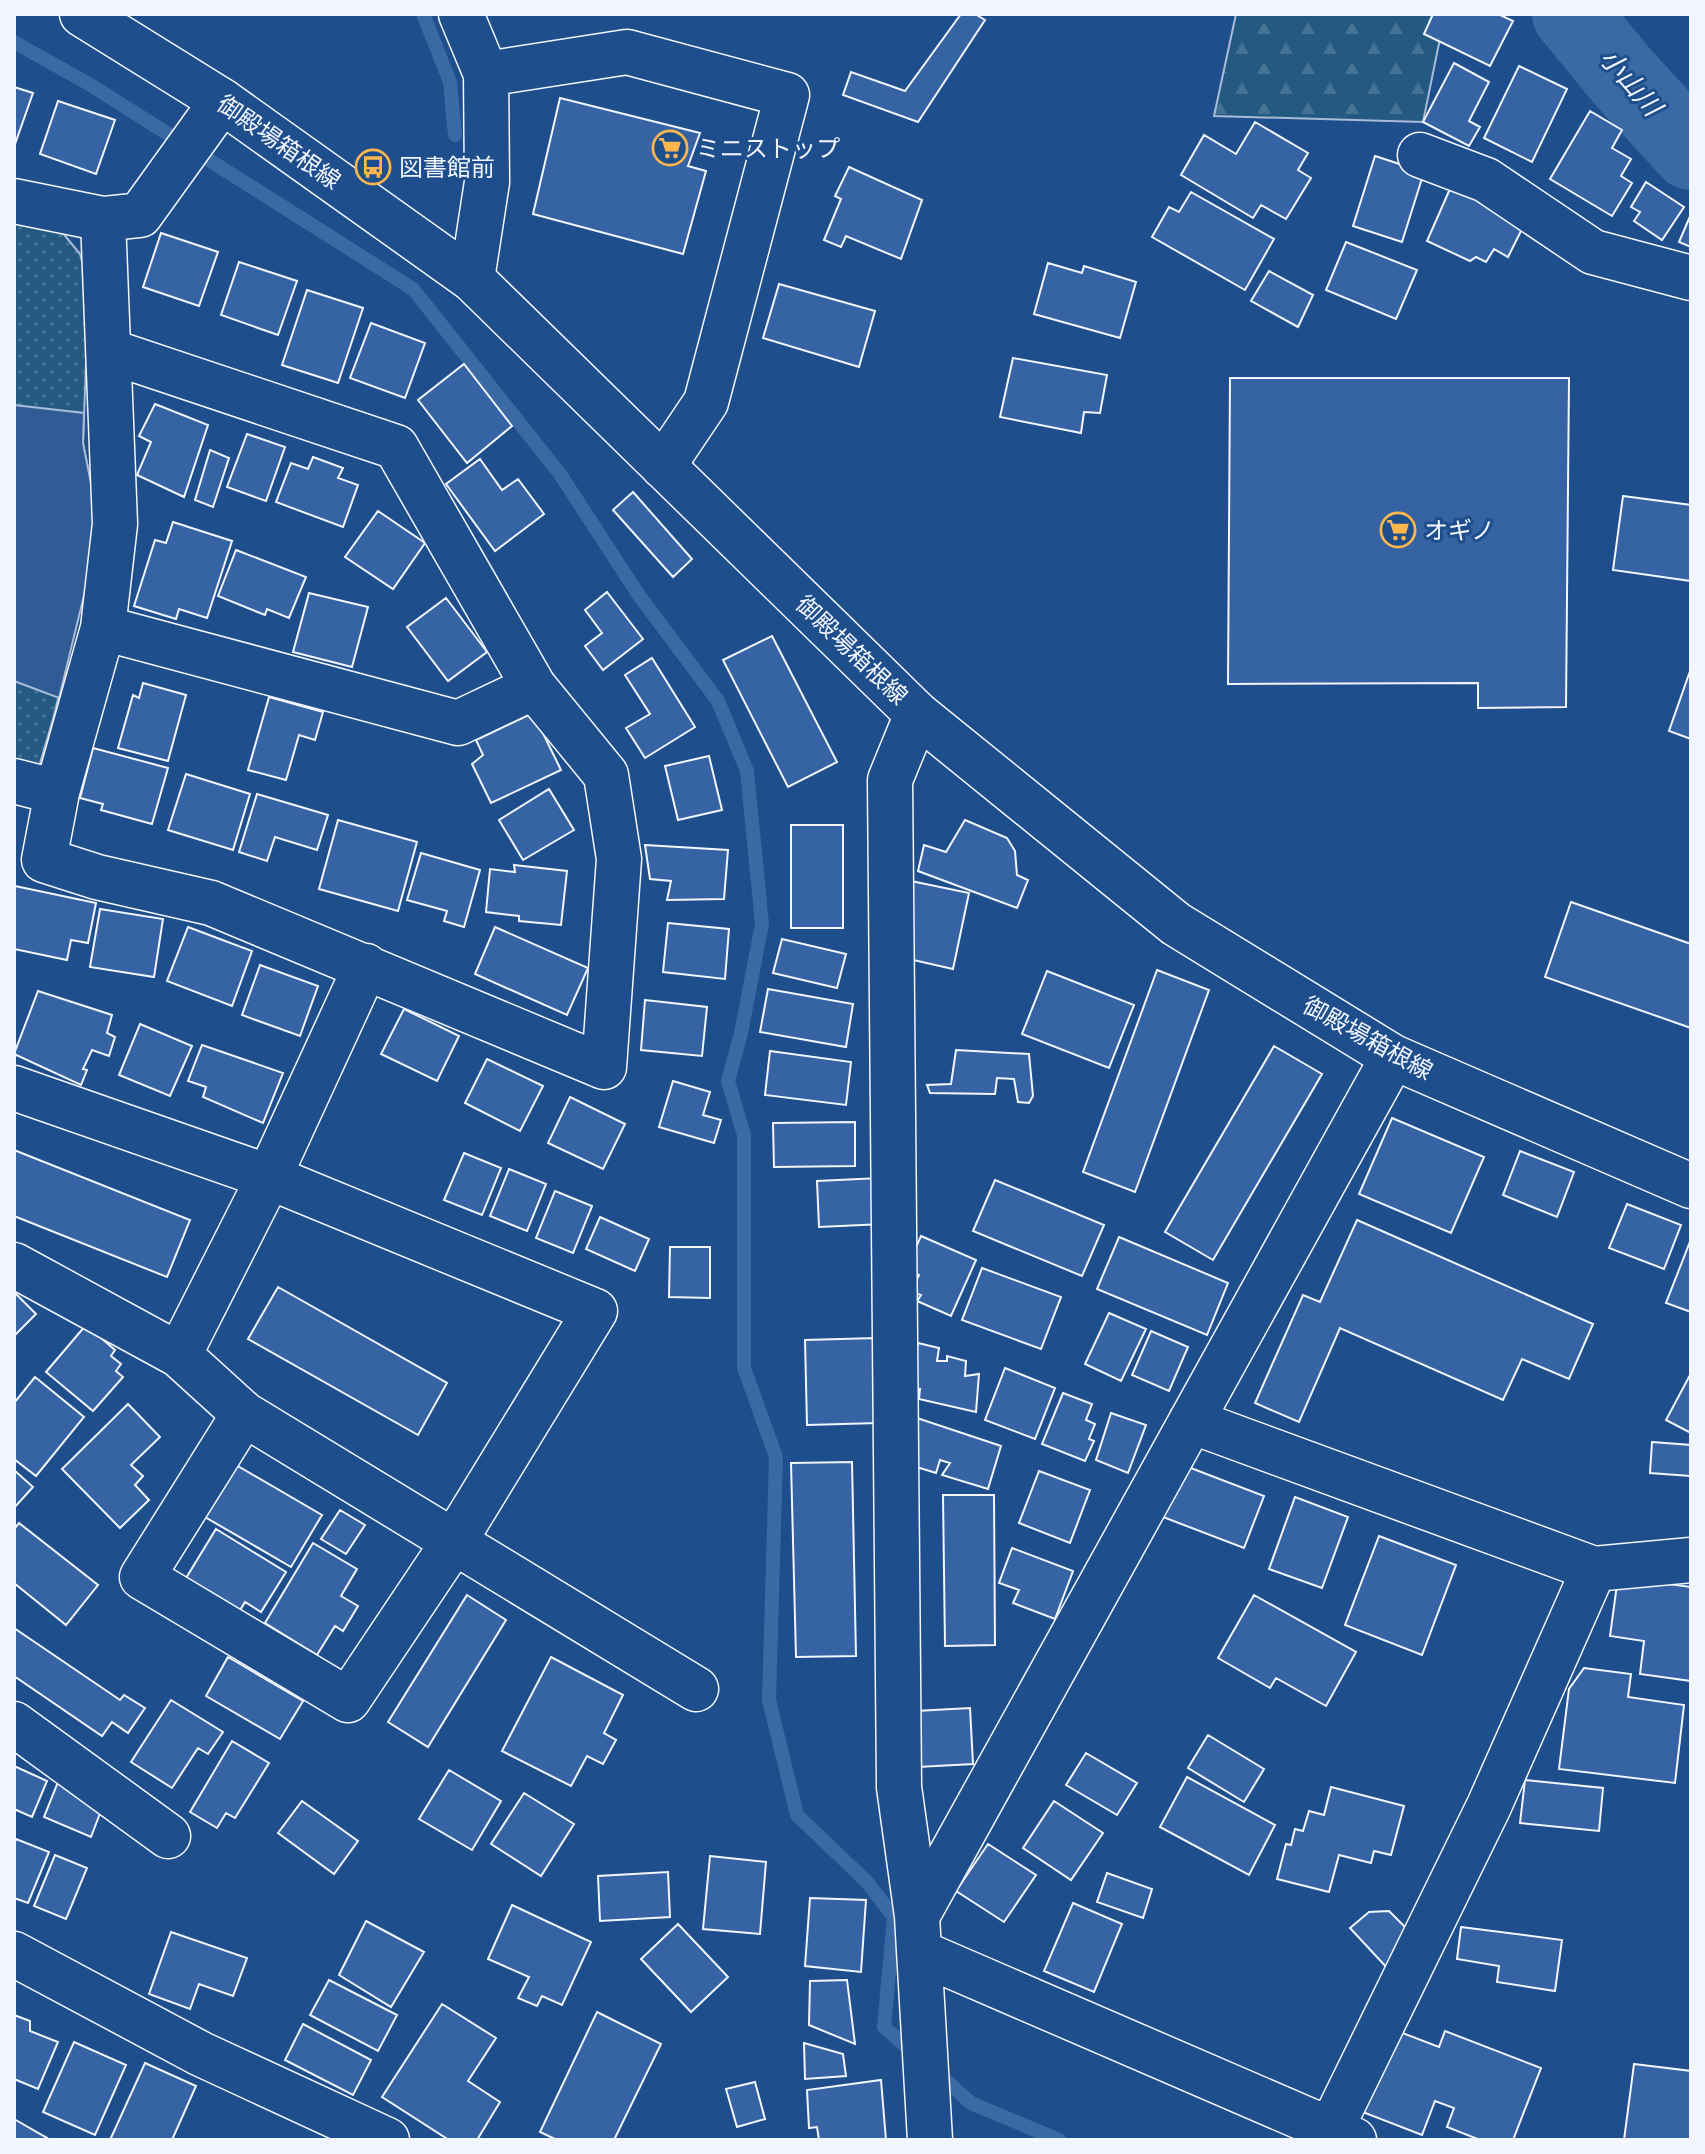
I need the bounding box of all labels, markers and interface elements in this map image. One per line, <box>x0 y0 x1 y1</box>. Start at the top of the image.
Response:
water label: 小山川 <box>1594 42 1670 124</box>
street label: 御殿場箱根線 <box>212 89 346 195</box>
supermarket icon: ミニストップ <box>651 129 689 167</box>
place label: ミニストップ <box>696 134 840 163</box>
bus stop icon: 図書館前 <box>354 148 392 186</box>
place label: 図書館前 <box>399 153 495 182</box>
supermarket icon: オギノ <box>1379 511 1417 549</box>
place label: オギノ <box>1424 516 1495 545</box>
street label: 御殿場箱根線 <box>790 590 914 710</box>
street label: 御殿場箱根線 <box>1298 990 1438 1086</box>

